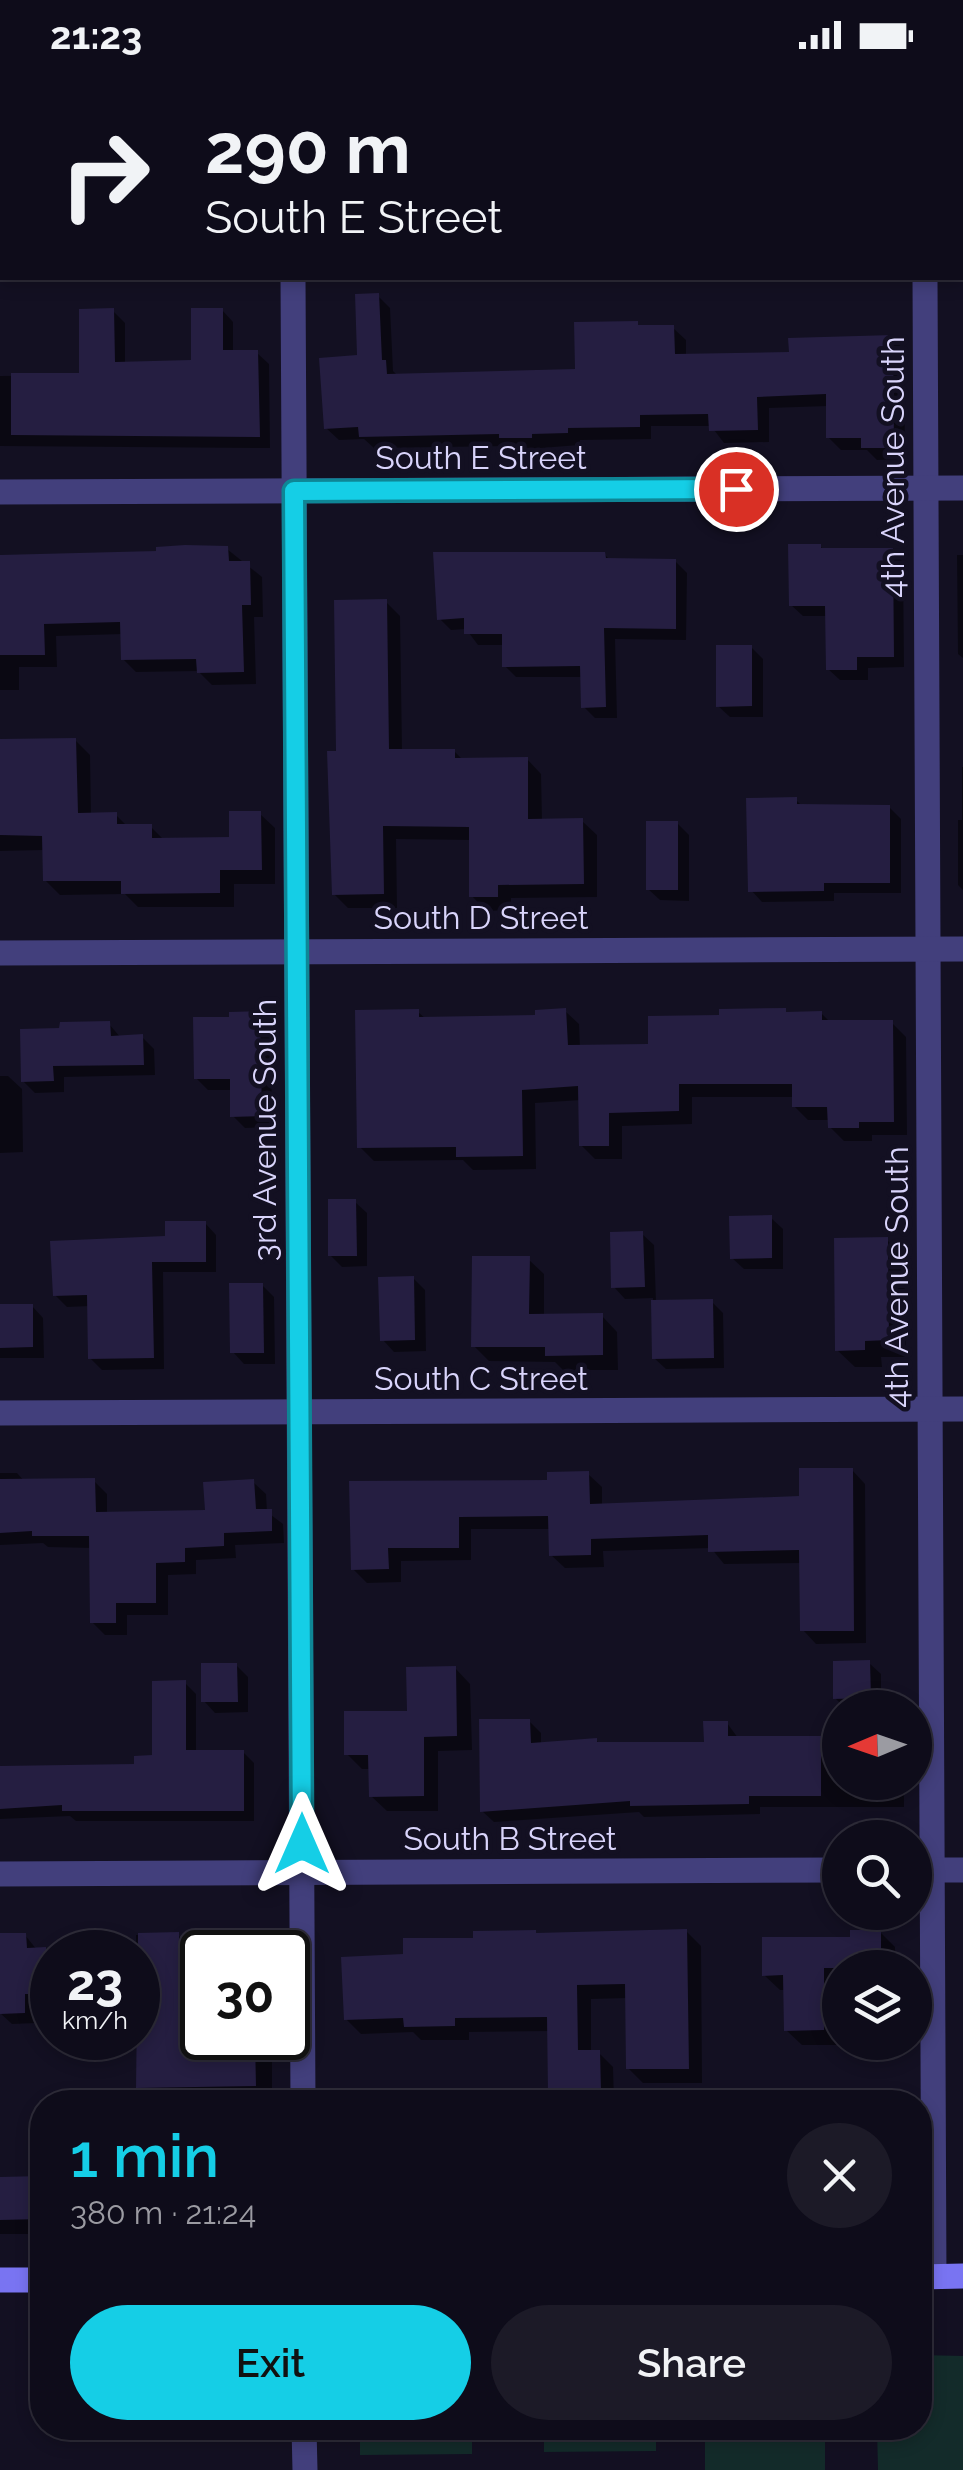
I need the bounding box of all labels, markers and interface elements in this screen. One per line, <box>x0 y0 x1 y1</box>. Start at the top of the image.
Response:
text: 21:23 <box>50 13 142 58</box>
text: 290 m <box>205 107 411 189</box>
icon: right <box>40 110 170 240</box>
text: South E Street <box>205 191 502 244</box>
street label: 4th Avenue South <box>874 336 911 598</box>
street label: South E Street <box>375 439 587 476</box>
pin <box>694 447 779 532</box>
icon: arrive <box>709 462 764 517</box>
street label: South D Street <box>374 899 589 936</box>
street label: 3rd Avenue South <box>246 999 283 1261</box>
street label: 4th Avenue South <box>878 1146 915 1408</box>
street label: South C Street <box>374 1360 588 1397</box>
north arrow <box>822 1690 932 1800</box>
map controls <box>822 1690 932 2060</box>
position arrow <box>250 1792 354 1896</box>
street label: South B Street <box>403 1820 617 1857</box>
button: search <box>822 1820 932 1930</box>
speed limit sign: 30 <box>180 1930 310 2060</box>
button: layers <box>822 1950 932 2060</box>
text: 23 <box>67 1953 123 2012</box>
text: km/h <box>62 2005 128 2035</box>
text: 1 min <box>70 2121 219 2191</box>
button: close <box>787 2123 892 2228</box>
text: 380 m · 21:24 <box>70 2194 256 2231</box>
button: Exit <box>70 2305 471 2420</box>
button: Share <box>491 2305 892 2420</box>

